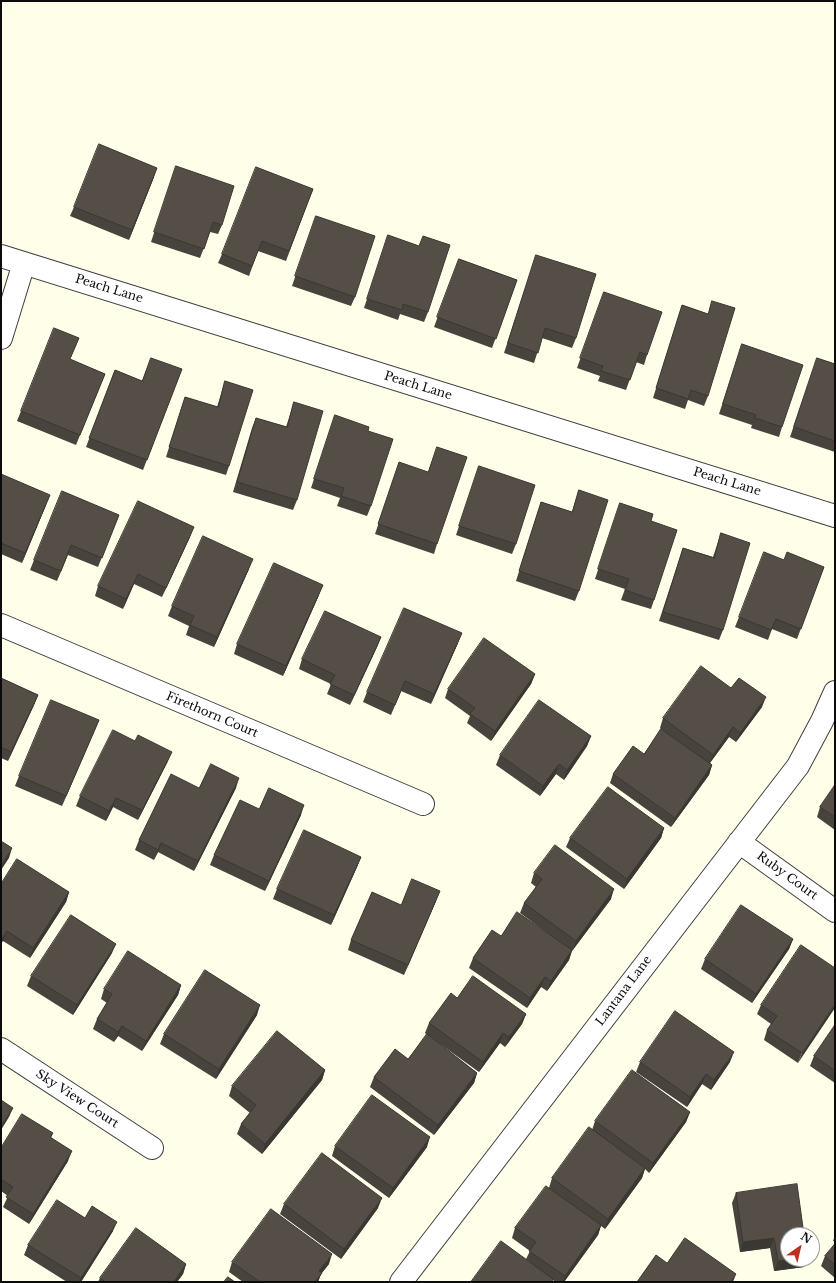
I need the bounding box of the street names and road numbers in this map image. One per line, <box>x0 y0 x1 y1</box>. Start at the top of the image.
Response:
street label: Peach Lane <box>73 272 145 306</box>
street label: Peach Lane <box>382 369 454 403</box>
street label: Peach Lane <box>691 465 763 499</box>
street label: Firethorn Court <box>164 689 260 741</box>
street label: Ruby Court <box>754 849 820 903</box>
street label: Lantana Lane <box>593 953 655 1029</box>
street label: Sky View Court <box>33 1067 121 1131</box>

